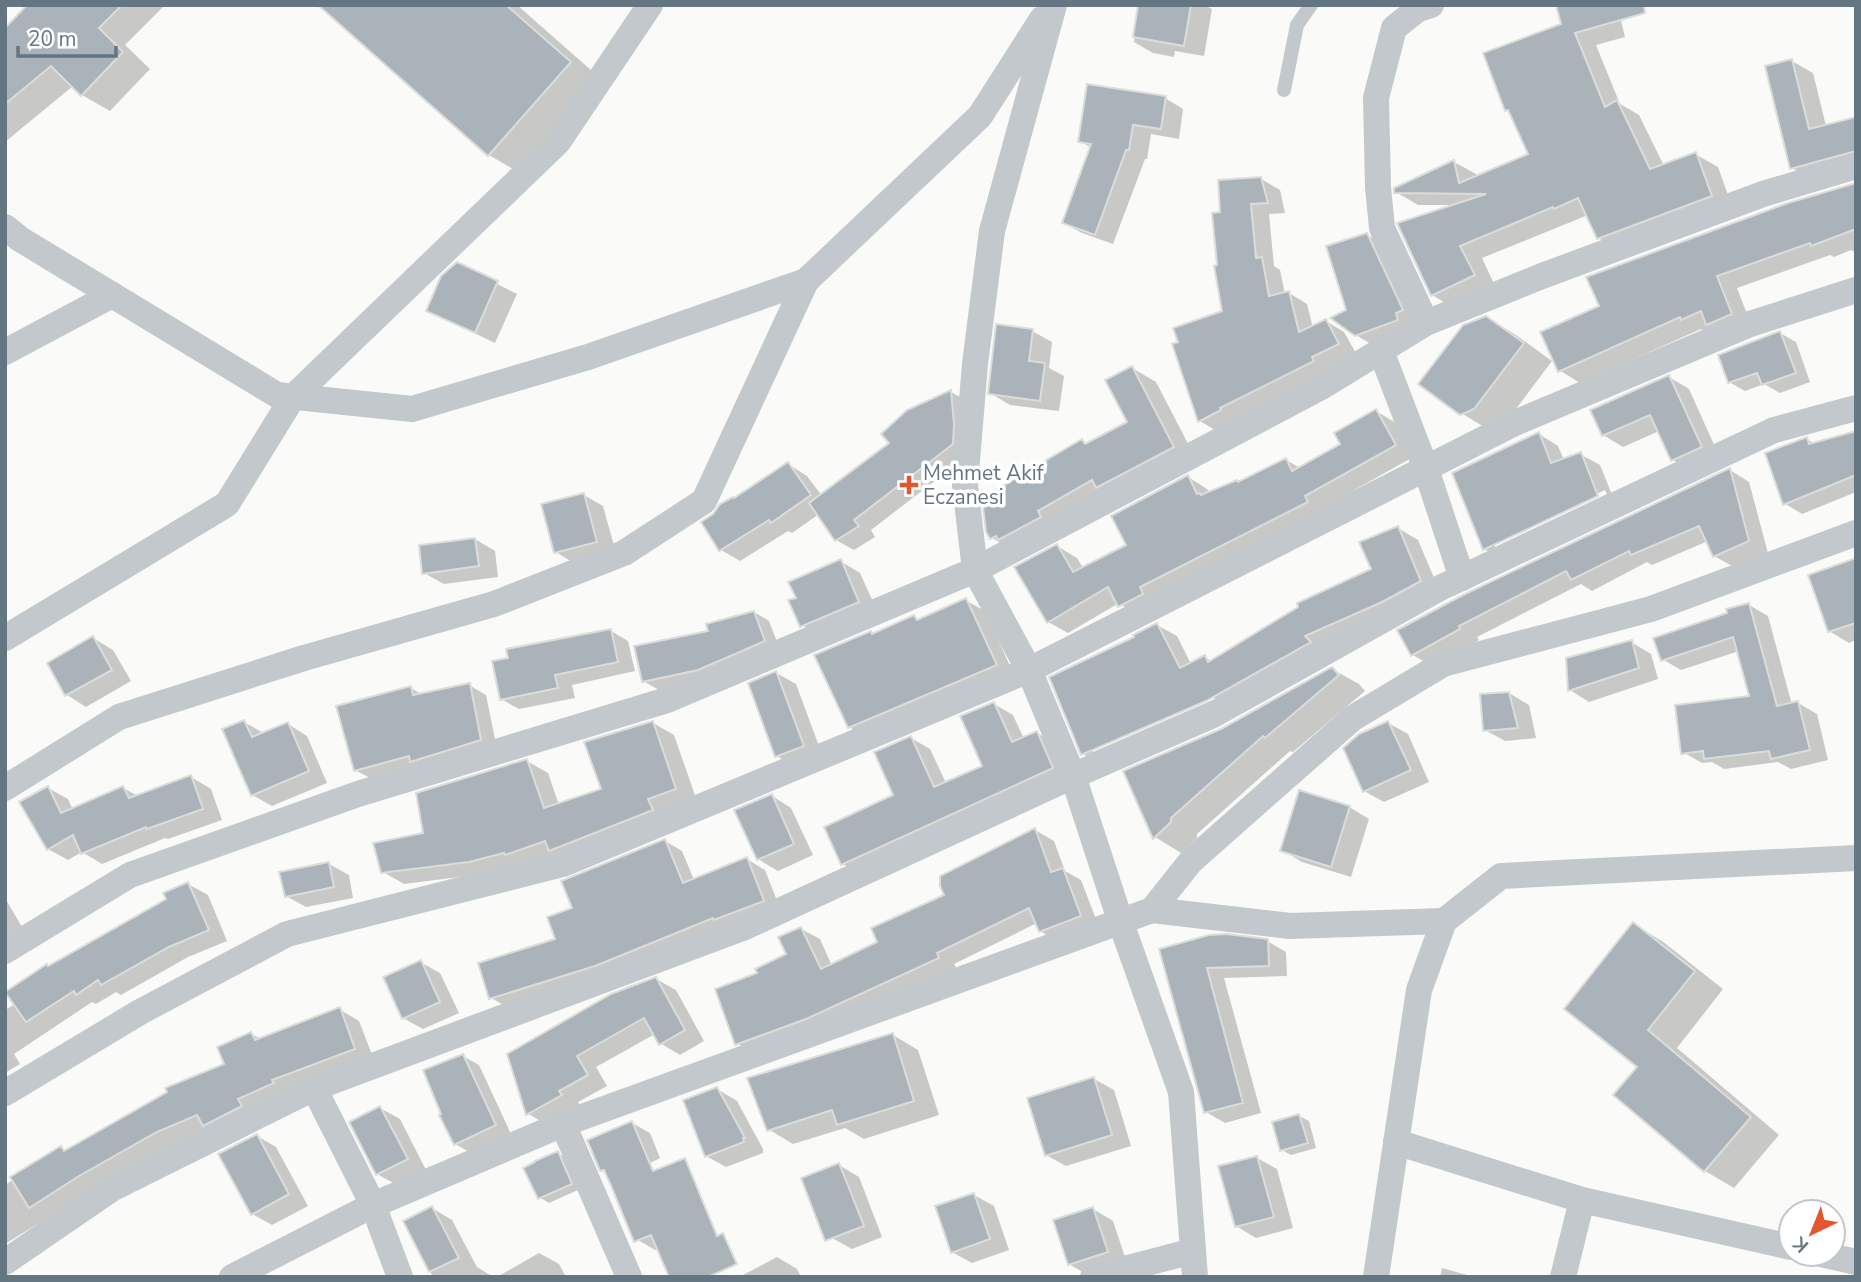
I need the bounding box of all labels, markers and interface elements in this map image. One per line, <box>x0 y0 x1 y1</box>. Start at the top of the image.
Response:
scale bar <box>18 14 116 58</box>
text: 20 m <box>28 25 77 53</box>
place label: Mehmet Akif Eczanesi <box>923 459 1045 511</box>
marker: Mehmet Akif Eczanesi <box>901 477 917 493</box>
north arrow <box>1777 1198 1847 1268</box>
text: K <box>1787 1230 1815 1259</box>

